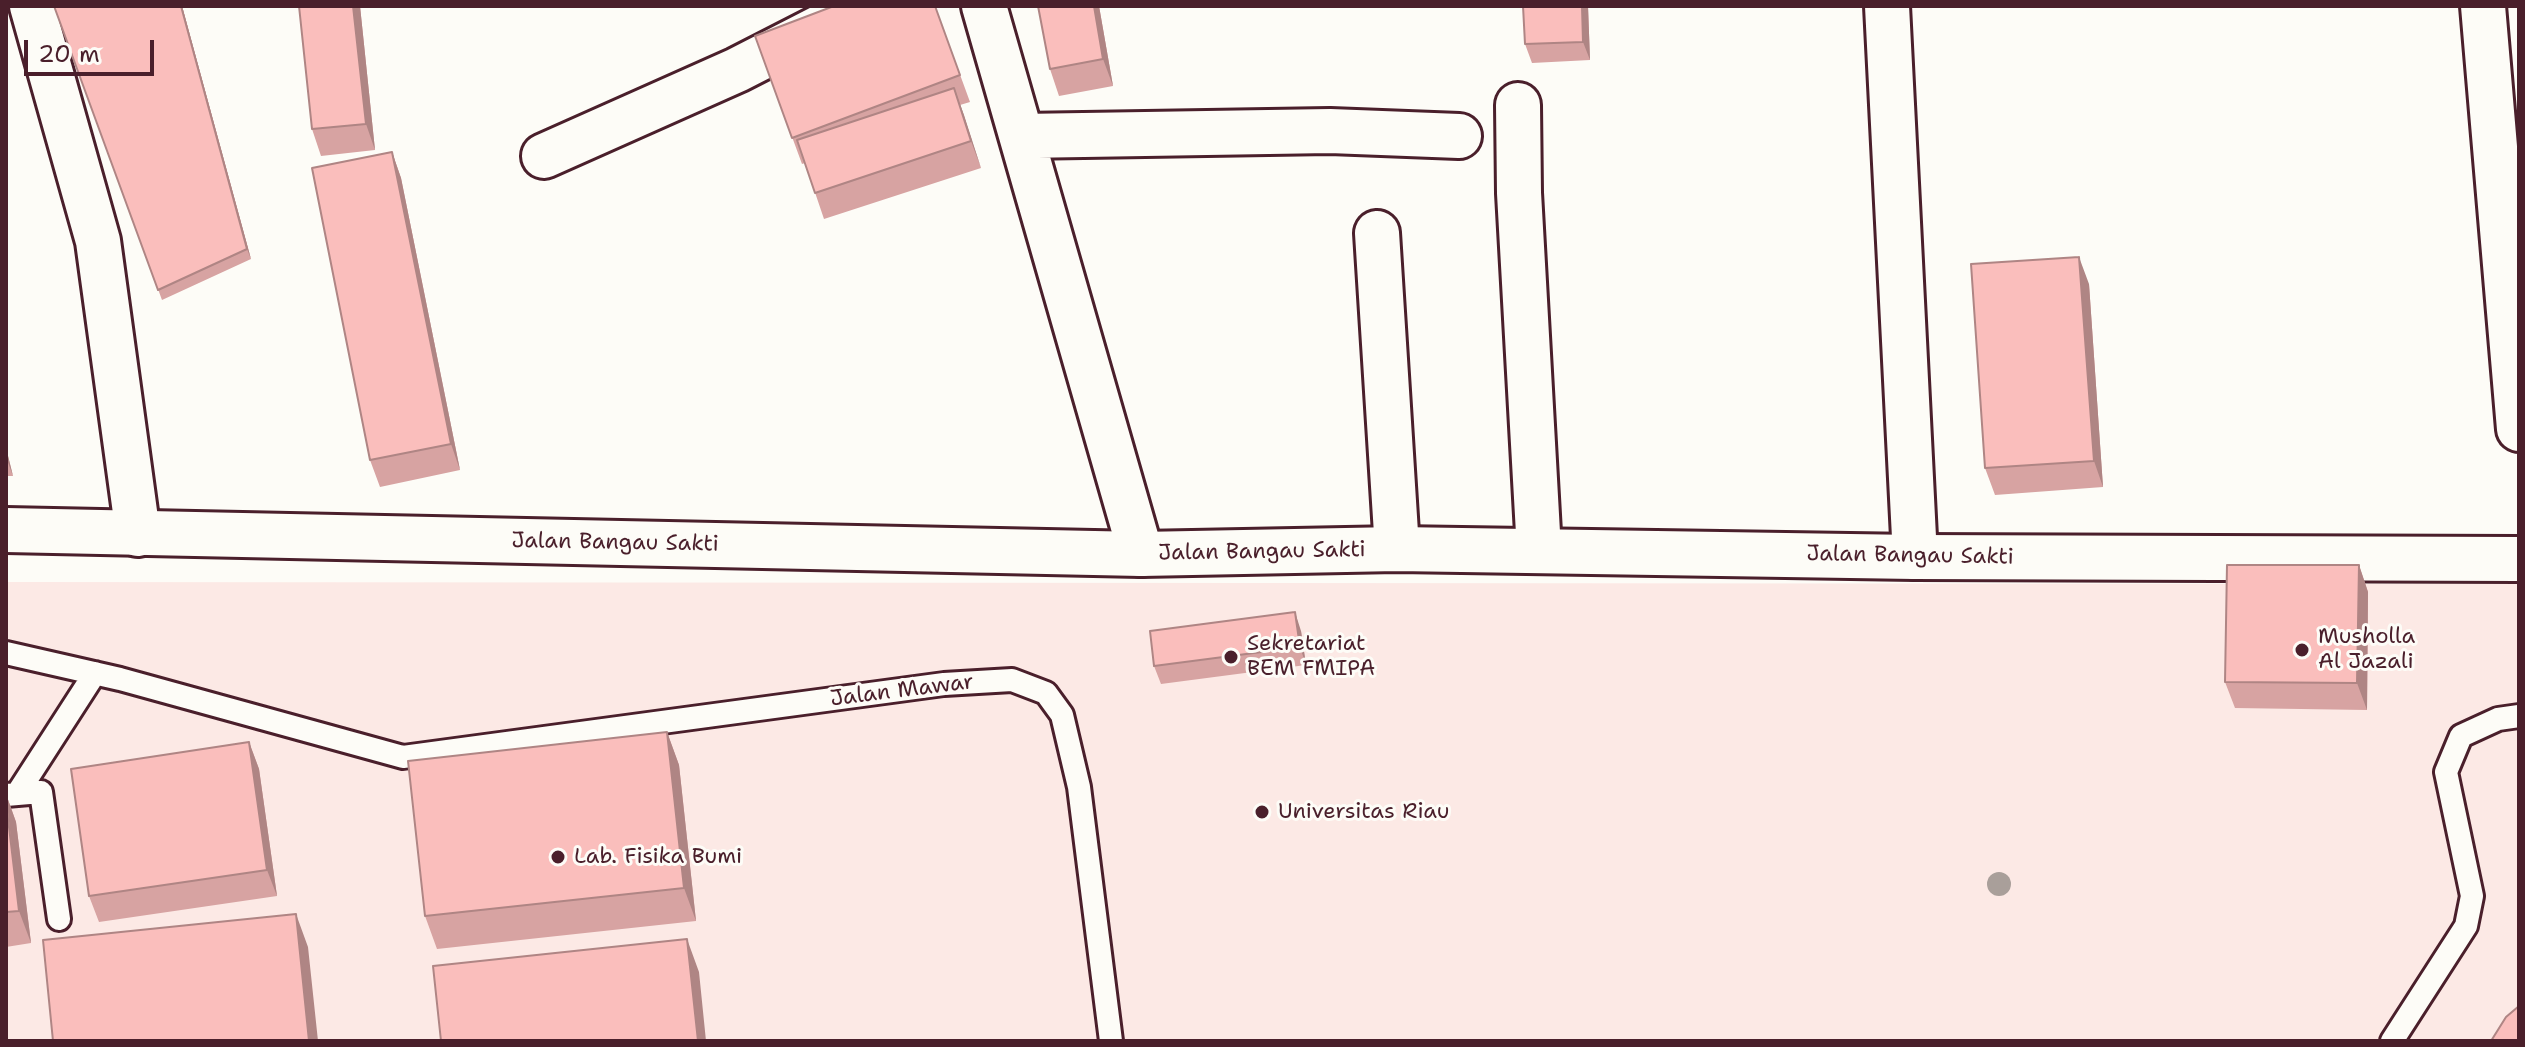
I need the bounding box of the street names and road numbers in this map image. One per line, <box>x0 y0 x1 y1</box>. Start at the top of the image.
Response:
street label: Jalan Bangau Sakti <box>511 528 719 558</box>
street label: Jalan Bangau Sakti <box>1158 537 1366 567</box>
street label: Jalan Bangau Sakti <box>1806 541 2014 571</box>
street label: Jalan Mawar <box>829 669 975 713</box>

